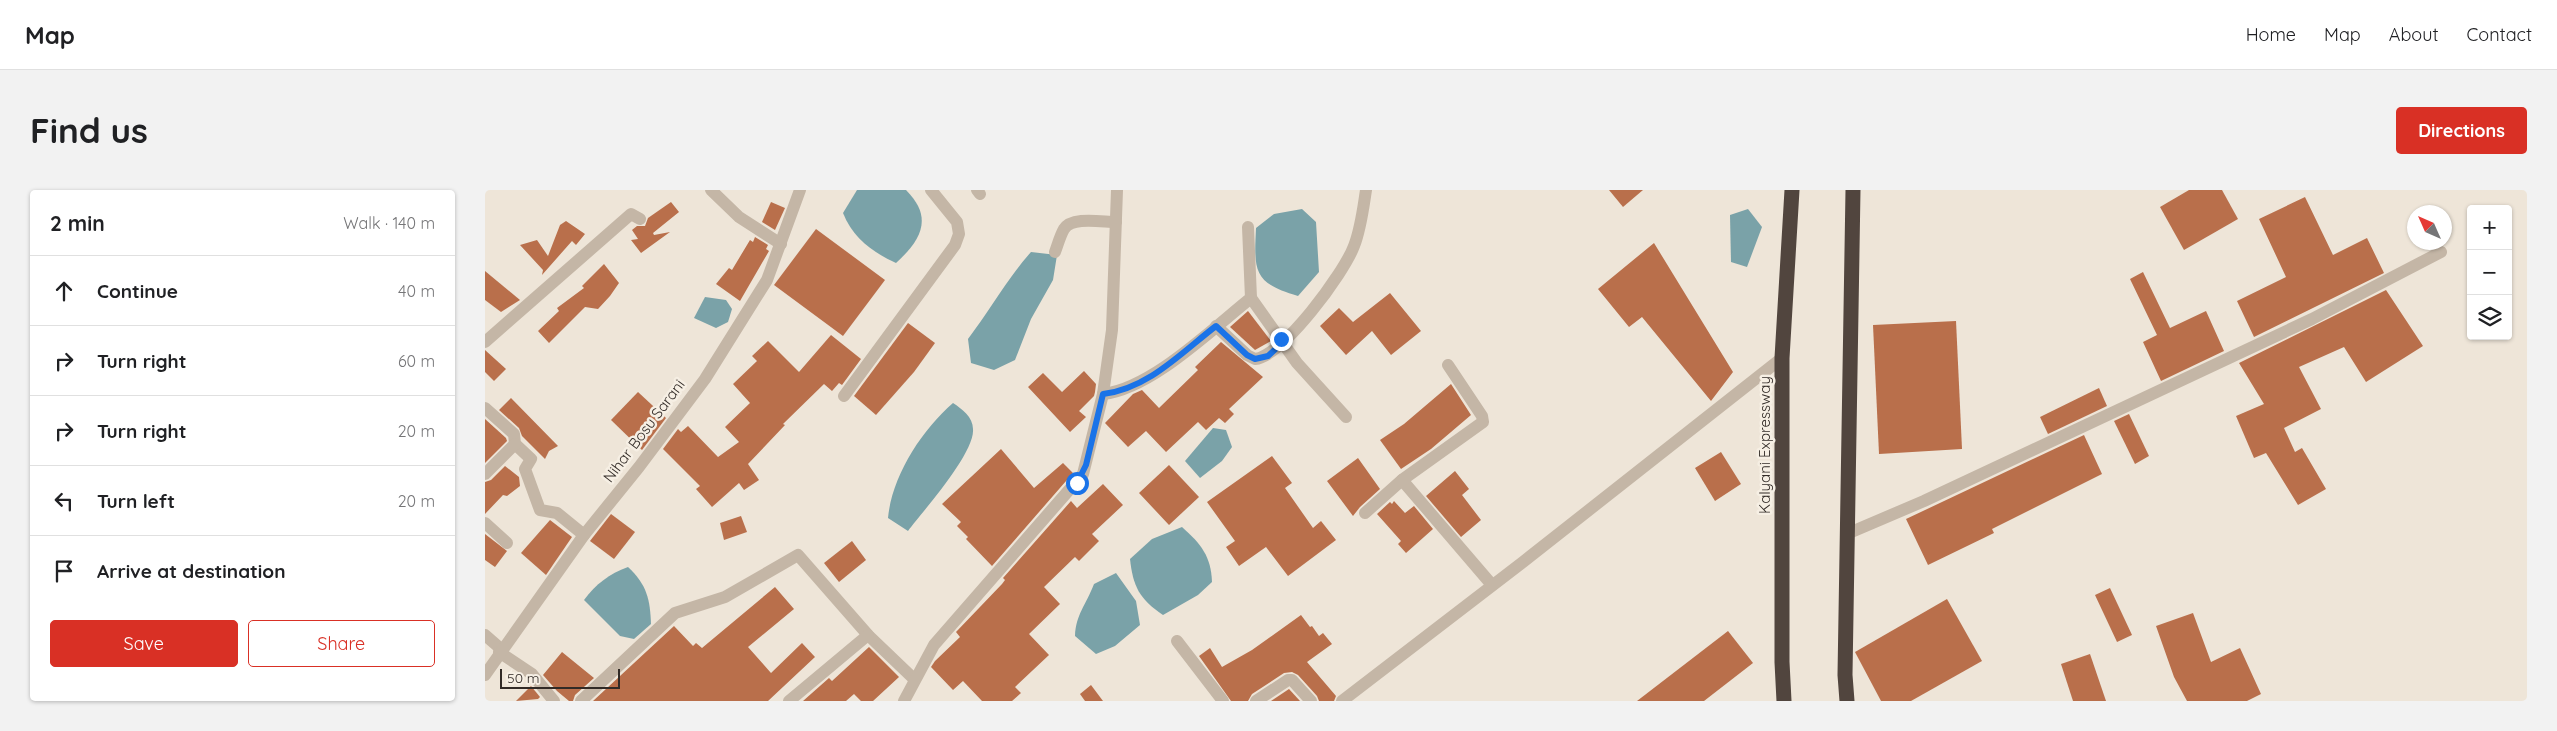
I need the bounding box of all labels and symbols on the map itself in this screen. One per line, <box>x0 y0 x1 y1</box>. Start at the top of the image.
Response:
north arrow <box>2407 205 2452 250</box>
route end <box>1270 328 1293 351</box>
street label: Nihar Bosu Sarani <box>599 375 689 486</box>
street label: Kalyani Expressway <box>1755 376 1774 514</box>
route start <box>1066 472 1089 495</box>
scale bar <box>500 666 620 689</box>

